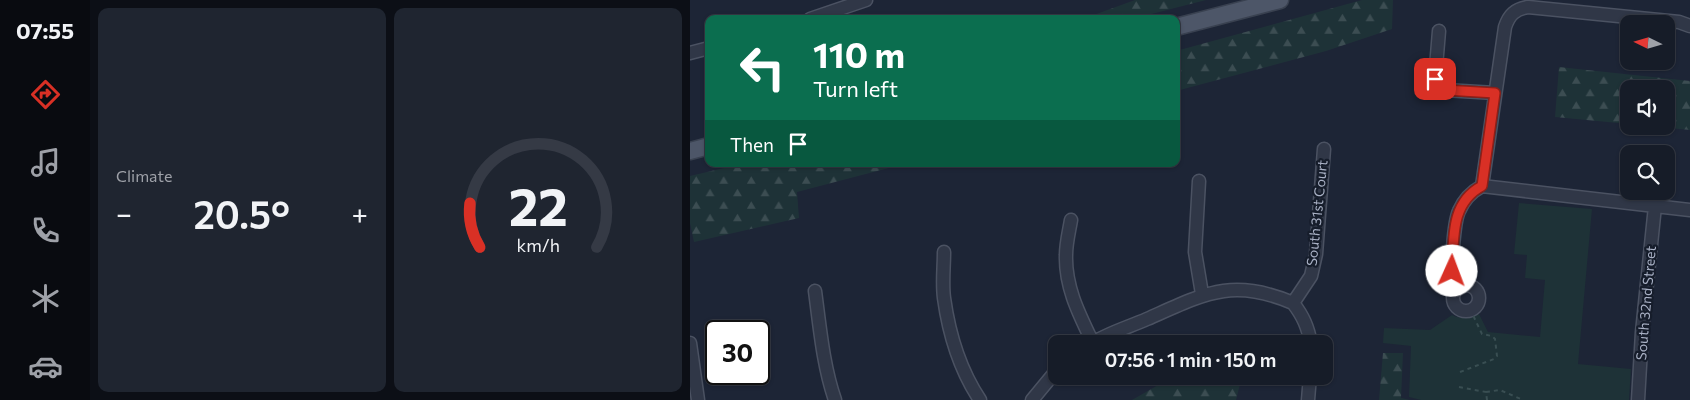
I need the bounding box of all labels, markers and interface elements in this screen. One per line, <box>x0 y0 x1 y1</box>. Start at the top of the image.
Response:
north arrow <box>1620 15 1675 70</box>
map controls <box>1620 15 1675 200</box>
text: 07:55 <box>16 17 74 44</box>
text: 110 m <box>813 32 905 75</box>
icon: left <box>730 35 795 100</box>
pin <box>1414 58 1456 100</box>
icon: arrive <box>1421 65 1449 93</box>
text: Turn left <box>813 75 898 102</box>
icon: directions <box>28 77 63 112</box>
button: sound <box>1620 80 1675 135</box>
icon: arrive <box>784 130 812 158</box>
text: Then <box>730 133 774 156</box>
icon: music <box>28 145 63 180</box>
button: search <box>1620 145 1675 200</box>
street label: South 31st Court <box>1302 159 1331 267</box>
text: Climate <box>116 166 172 185</box>
text: 22 <box>508 173 568 237</box>
text: 20.5° <box>194 190 290 237</box>
text: − <box>116 196 132 230</box>
text: + <box>352 196 368 230</box>
icon: phone <box>28 213 63 248</box>
text: km/h <box>516 234 560 256</box>
position arrow <box>1425 244 1477 296</box>
street label: South 32nd Street <box>1632 245 1659 361</box>
icon: climate <box>28 281 63 316</box>
speed limit sign: 30 <box>705 320 770 385</box>
text: 07:56 · 1 min · 150 m <box>1105 348 1276 371</box>
icon: car <box>28 349 63 384</box>

